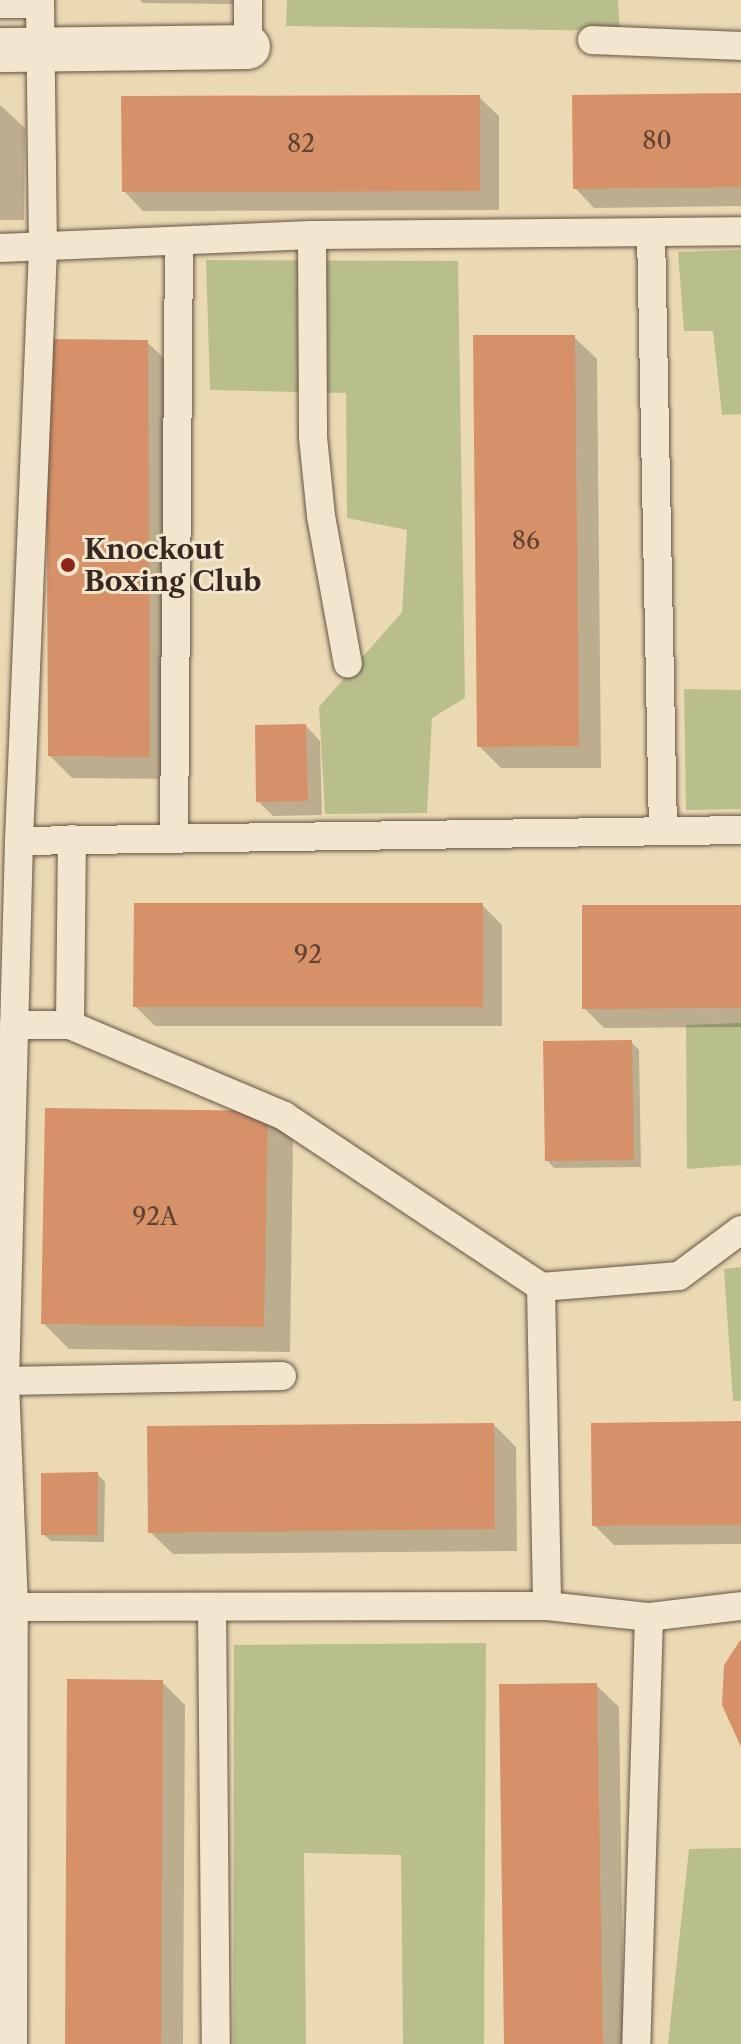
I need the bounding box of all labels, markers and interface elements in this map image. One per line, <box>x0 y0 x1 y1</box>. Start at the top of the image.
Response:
house number: 80 <box>642 127 672 155</box>
house number: 82 <box>287 130 315 158</box>
house number: 86 <box>512 527 540 555</box>
place label: Knockout Boxing Club <box>84 532 261 598</box>
marker: Knockout Boxing Club <box>59 556 77 574</box>
house number: 92 <box>294 941 322 969</box>
house number: 92A <box>132 1203 178 1231</box>

